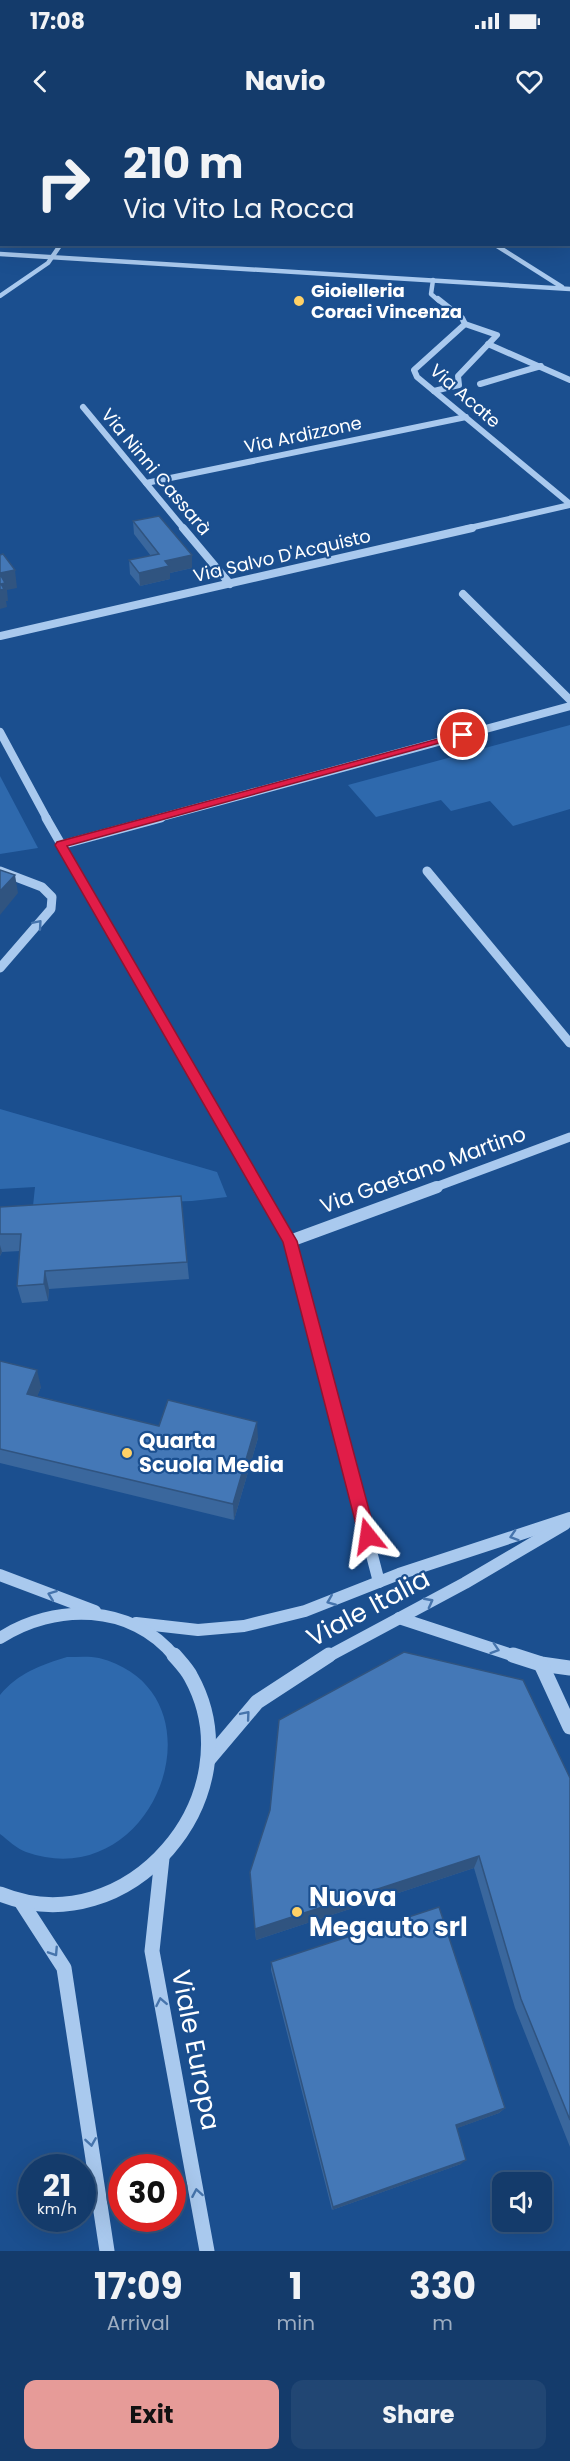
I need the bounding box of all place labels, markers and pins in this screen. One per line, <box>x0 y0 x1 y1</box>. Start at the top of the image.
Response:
place label: Gioielleria Coraci Vincenza <box>311 278 462 324</box>
marker: Gioielleria Coraci Vincenza <box>292 294 306 308</box>
pin <box>437 709 488 760</box>
place label: Quarta Scuola Media <box>139 1426 284 1479</box>
marker: Quarta Scuola Media <box>120 1446 134 1460</box>
place label: Nuova Megauto srl <box>309 1879 468 1945</box>
marker: Nuova Megauto srl <box>290 1905 304 1919</box>

